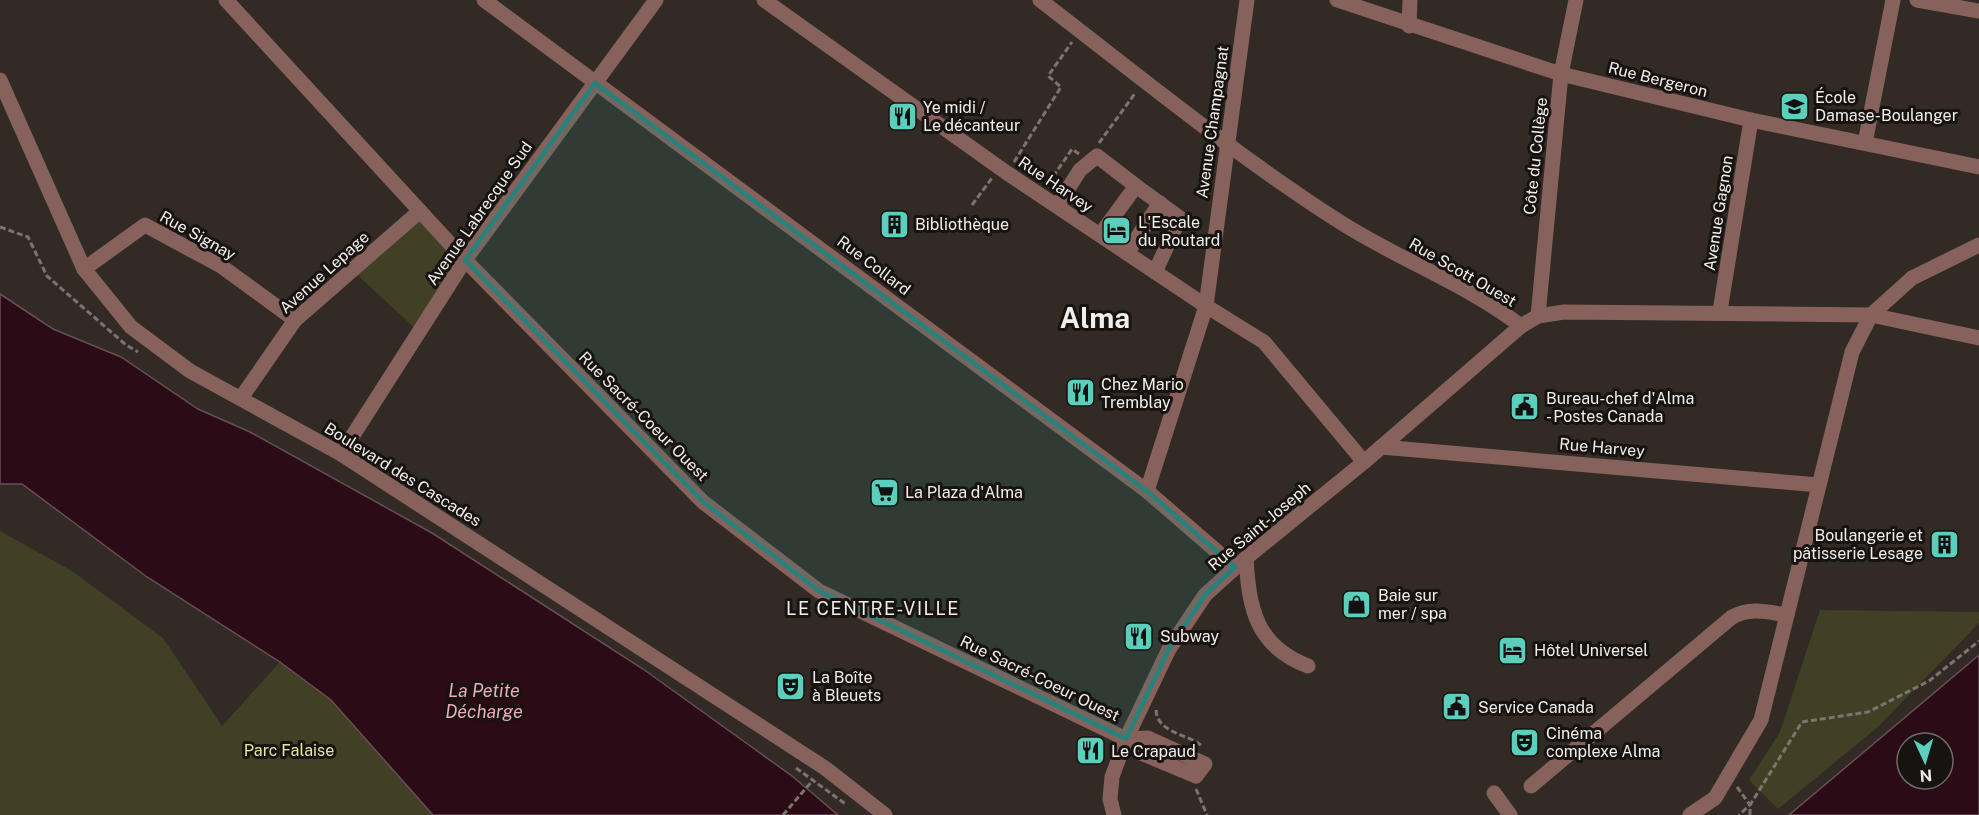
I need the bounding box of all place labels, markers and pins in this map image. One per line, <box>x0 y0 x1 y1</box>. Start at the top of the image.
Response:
place label: École Damase-Boulanger <box>1815 87 1958 125</box>
school or university icon: École Damase-Boulanger <box>1778 90 1810 122</box>
place label: Ye midi / Le décanteur <box>923 98 1020 135</box>
restaurant icon: Ye midi / Le décanteur <box>886 100 918 132</box>
building icon: Bibliothèque <box>878 208 910 240</box>
place label: L'Escale du Routard <box>1138 213 1220 250</box>
place label: Bibliothèque <box>915 215 1009 234</box>
hotel icon: L'Escale du Routard <box>1101 215 1133 247</box>
place label: Chez Mario Tremblay <box>1101 375 1184 412</box>
restaurant icon: Chez Mario Tremblay <box>1064 377 1096 409</box>
place label: Bureau-chef d'Alma - Postes Canada <box>1546 389 1694 426</box>
public building icon: Bureau-chef d'Alma - Postes Canada <box>1509 391 1541 423</box>
supermarket icon: La Plaza d'Alma <box>868 476 900 508</box>
place label: La Plaza d'Alma <box>905 483 1023 502</box>
place label: Boulangerie et pâtisserie Lesage <box>1793 526 1923 563</box>
building icon: Boulangerie et pâtisserie Lesage <box>1928 528 1960 560</box>
place label: Baie sur mer / spa <box>1378 586 1447 623</box>
shop icon: Baie sur mer / spa <box>1341 588 1373 620</box>
restaurant icon: Subway <box>1123 620 1155 652</box>
place label: Subway <box>1160 627 1219 646</box>
hotel icon: Hôtel Universel <box>1497 634 1529 666</box>
place label: Hôtel Universel <box>1534 641 1648 660</box>
place label: La Boîte à Bleuets <box>812 668 881 705</box>
theatre icon: La Boîte à Bleuets <box>775 670 807 702</box>
public building icon: Service Canada <box>1441 691 1473 723</box>
place label: Service Canada <box>1478 698 1594 717</box>
place label: Cinéma complexe Alma <box>1546 724 1660 761</box>
theatre icon: Cinéma complexe Alma <box>1509 726 1541 758</box>
restaurant icon: Le Crapaud <box>1074 735 1106 767</box>
place label: Le Crapaud <box>1111 742 1196 761</box>

